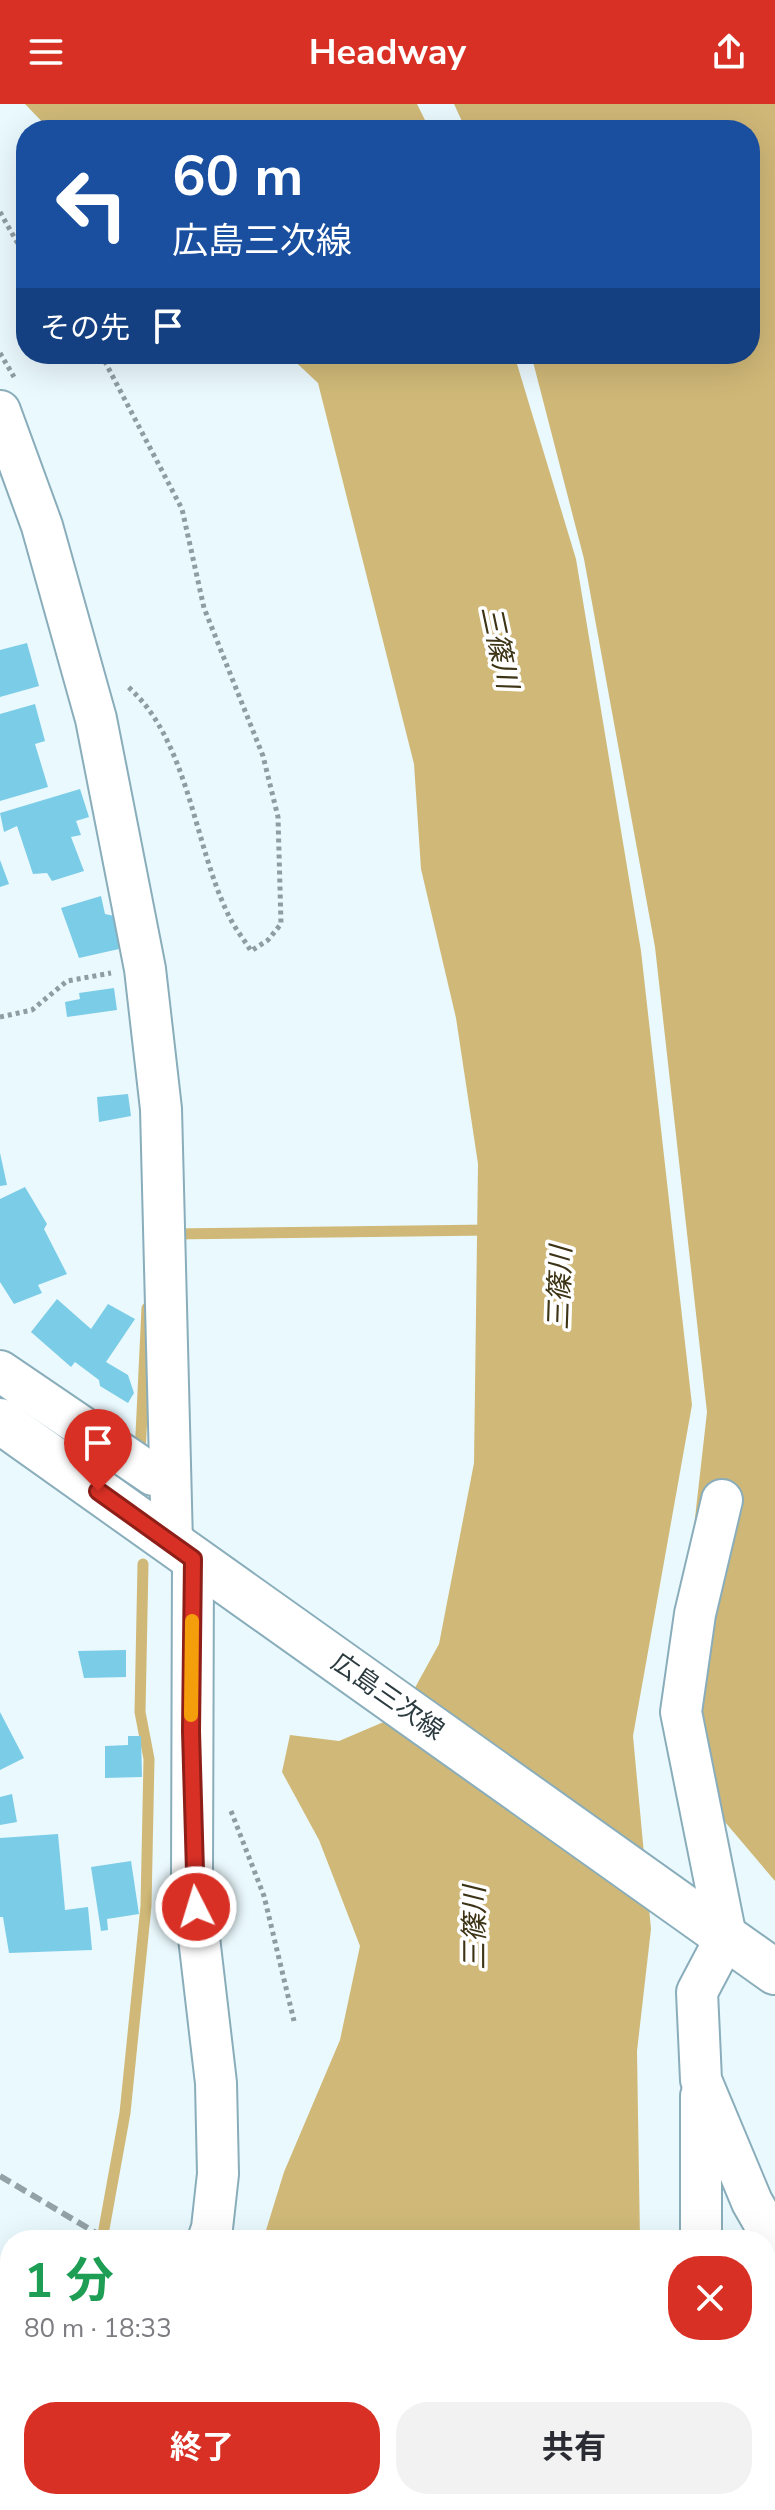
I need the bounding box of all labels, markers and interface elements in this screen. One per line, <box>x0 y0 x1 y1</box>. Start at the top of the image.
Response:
text: Headway <box>309 28 466 77</box>
icon: menu <box>24 30 68 74</box>
icon: share <box>707 30 751 74</box>
text: 60 m <box>172 138 303 215</box>
icon: left <box>40 152 144 256</box>
text: 広島三次線 <box>172 217 352 266</box>
icon: arrive <box>146 304 190 348</box>
text: その先 <box>40 308 130 349</box>
water label: 三篠川 <box>472 602 527 695</box>
water label: 三篠川 <box>540 1242 581 1331</box>
pin <box>64 1409 132 1491</box>
icon: arrive <box>76 1421 120 1465</box>
street label: 広島三次線 <box>324 1645 451 1748</box>
position arrow <box>154 1865 238 1949</box>
water label: 三篠川 <box>456 1883 494 1970</box>
text: 1 分 <box>24 2248 114 2314</box>
button: close <box>668 2256 752 2340</box>
text: 80 m · 18:33 <box>24 2311 172 2346</box>
button: 終了 <box>24 2402 380 2494</box>
button: 共有 <box>396 2402 752 2494</box>

